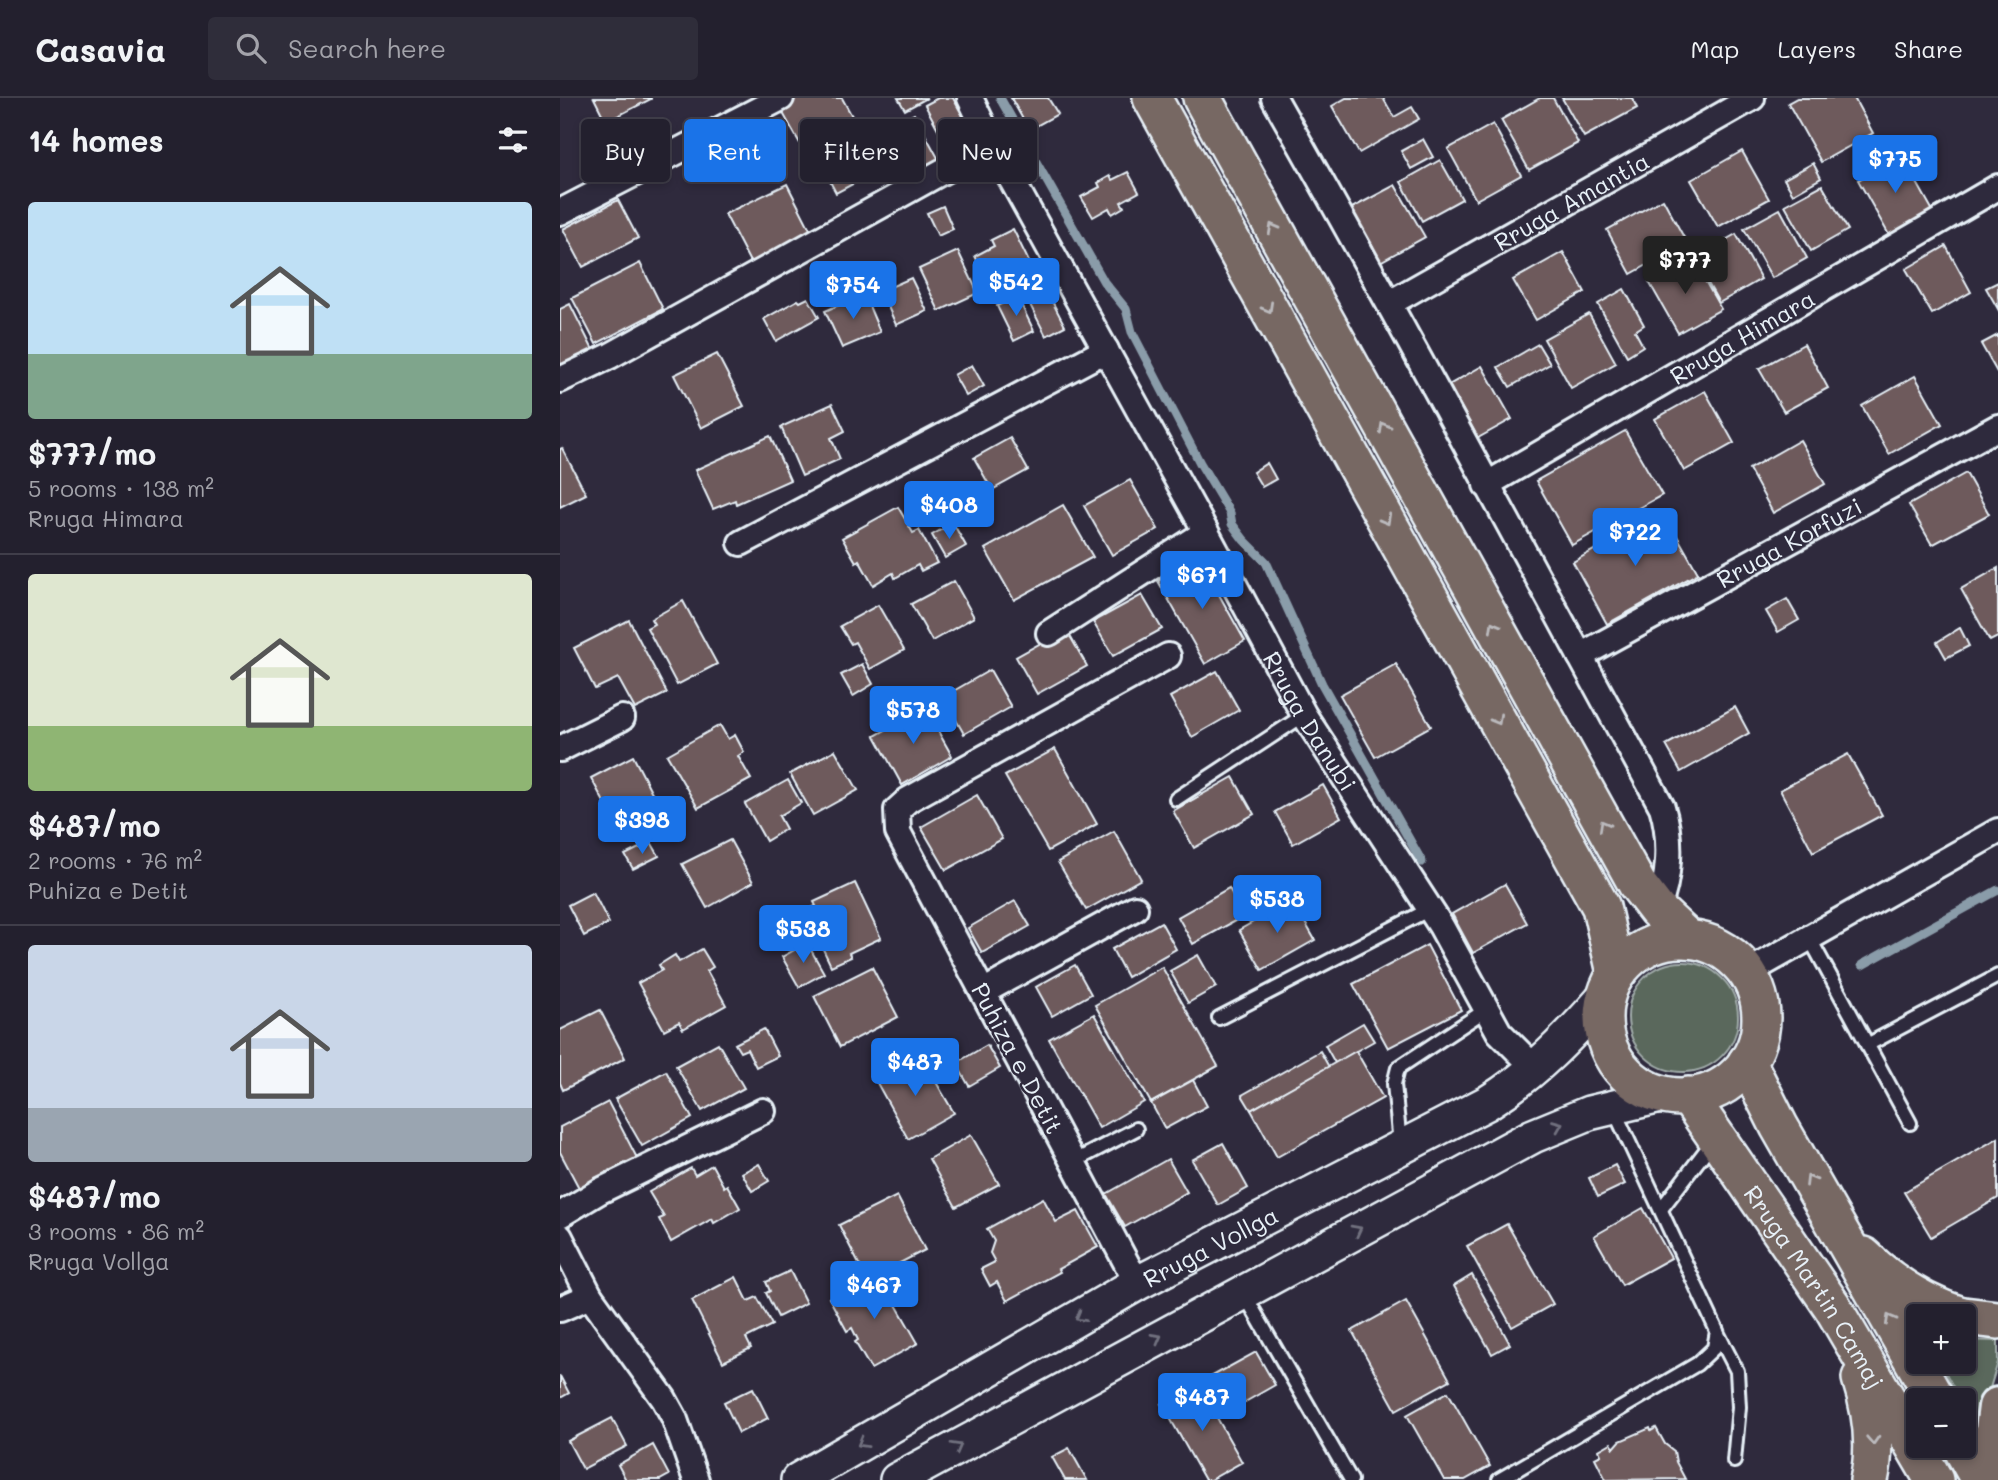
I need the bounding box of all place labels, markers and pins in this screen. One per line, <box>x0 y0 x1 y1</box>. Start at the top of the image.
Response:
pin: $775 <box>1854 136 1936 195</box>
pin: $777 <box>1644 236 1726 296</box>
pin: $542 <box>975 258 1057 318</box>
pin: $754 <box>812 262 894 321</box>
pin: $408 <box>908 482 990 541</box>
pin: $722 <box>1594 508 1676 568</box>
pin: $671 <box>1161 552 1243 611</box>
pin: $578 <box>872 686 954 746</box>
pin: $398 <box>601 796 683 856</box>
pin: $538 <box>1236 876 1318 935</box>
pin: $538 <box>762 906 844 965</box>
pin: $487 <box>874 1038 956 1098</box>
pin: $467 <box>833 1262 915 1321</box>
pin: $487 <box>1161 1374 1243 1433</box>

